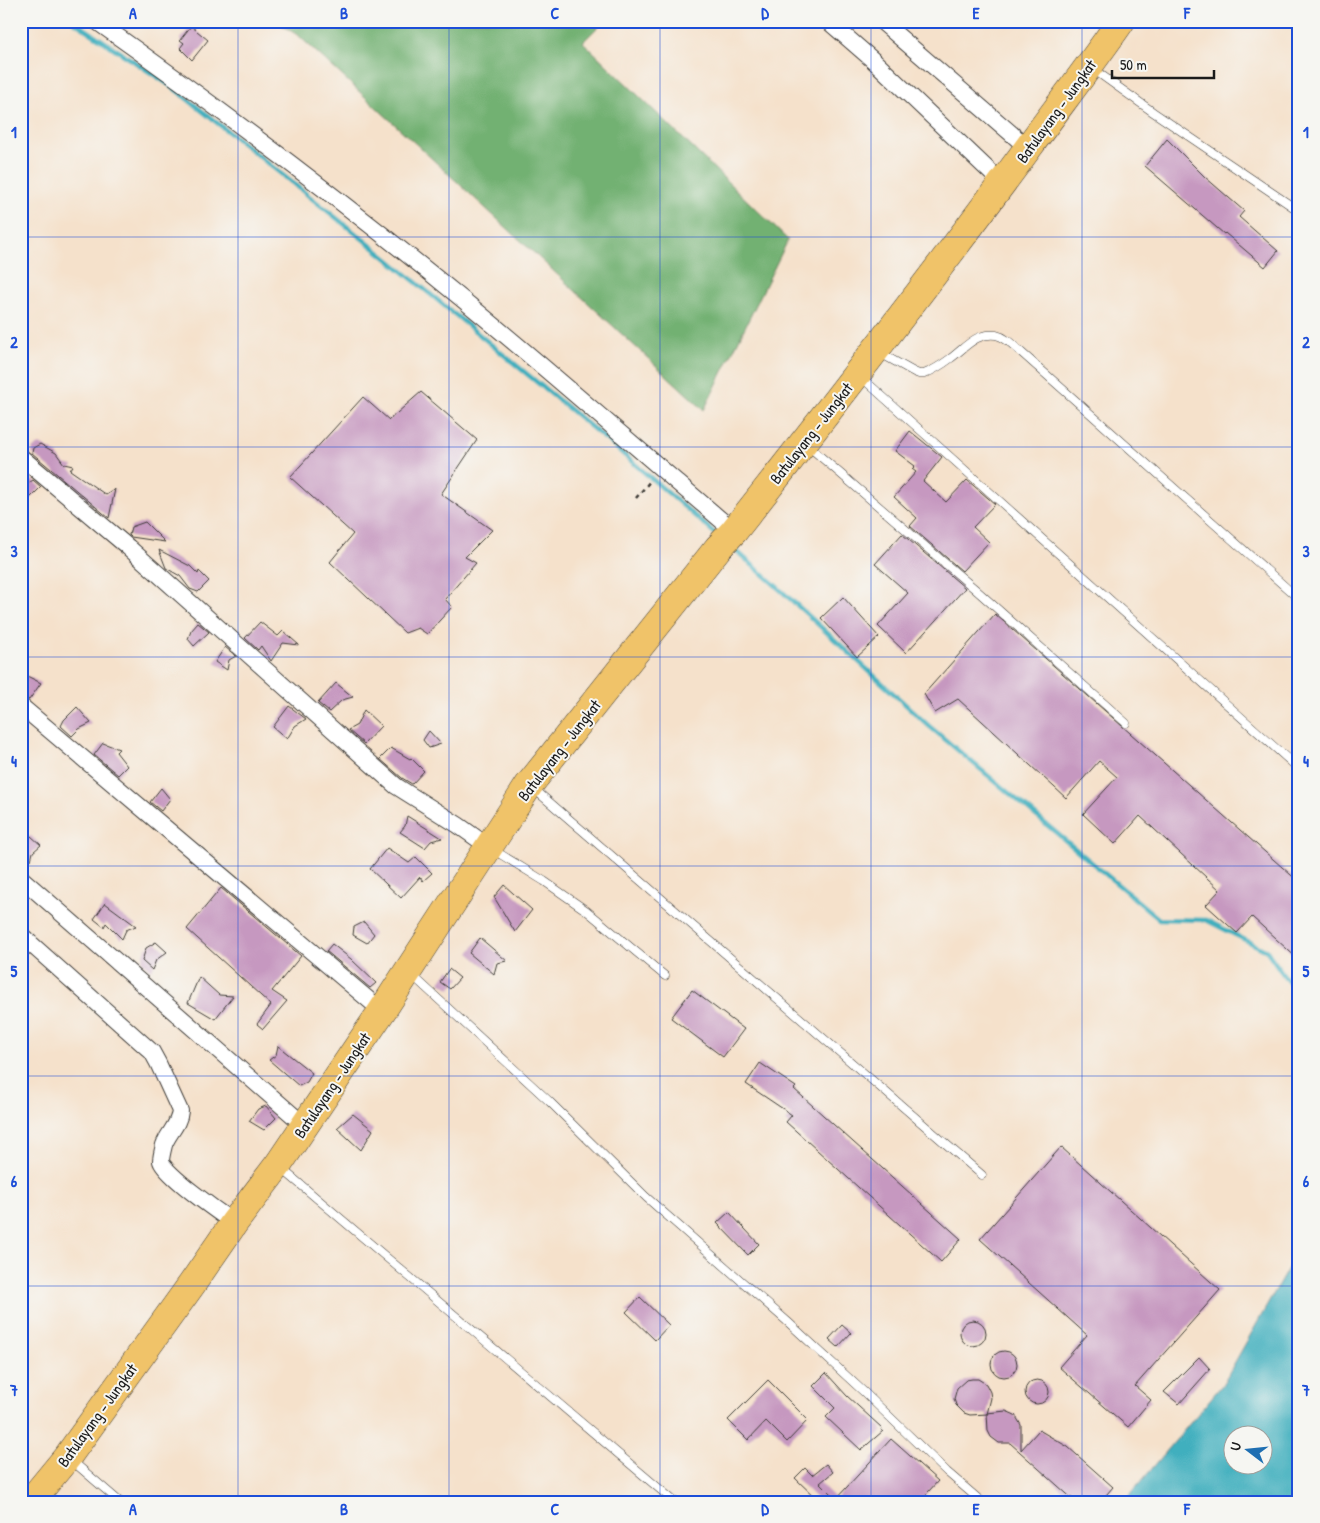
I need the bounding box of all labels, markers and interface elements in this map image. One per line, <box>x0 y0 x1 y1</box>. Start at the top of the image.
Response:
text: A <box>129 2 137 24</box>
text: B <box>340 2 348 24</box>
text: C <box>551 2 560 24</box>
text: D <box>761 2 769 24</box>
text: E <box>972 2 980 24</box>
text: F <box>1183 2 1191 24</box>
scale bar <box>1112 48 1215 80</box>
street label: Batulayang - Jungkat <box>1011 54 1101 167</box>
text: 50 m <box>1120 54 1147 75</box>
text: 1 <box>11 121 17 143</box>
text: 1 <box>1303 121 1309 143</box>
text: 2 <box>10 331 18 353</box>
text: 2 <box>1302 331 1310 353</box>
street label: Batulayang - Jungkat <box>764 377 858 488</box>
text: 3 <box>10 540 18 562</box>
text: 3 <box>1302 540 1310 562</box>
street label: Batulayang - Jungkat <box>512 694 606 805</box>
text: 4 <box>11 750 17 772</box>
text: 4 <box>1303 750 1309 772</box>
text: 5 <box>11 960 18 982</box>
text: 5 <box>1303 960 1310 982</box>
street label: Batulayang - Jungkat <box>288 1027 376 1142</box>
text: 6 <box>11 1170 18 1192</box>
text: 6 <box>1303 1170 1310 1192</box>
street label: Batulayang - Jungkat <box>52 1358 142 1471</box>
text: 7 <box>9 1379 18 1401</box>
text: 7 <box>1301 1379 1310 1401</box>
north arrow <box>1222 1426 1272 1476</box>
text: U <box>1225 1440 1245 1453</box>
text: A <box>129 1498 137 1520</box>
text: B <box>340 1498 348 1520</box>
text: C <box>551 1498 560 1520</box>
text: D <box>761 1498 769 1520</box>
text: E <box>972 1498 980 1520</box>
text: F <box>1183 1498 1191 1520</box>

